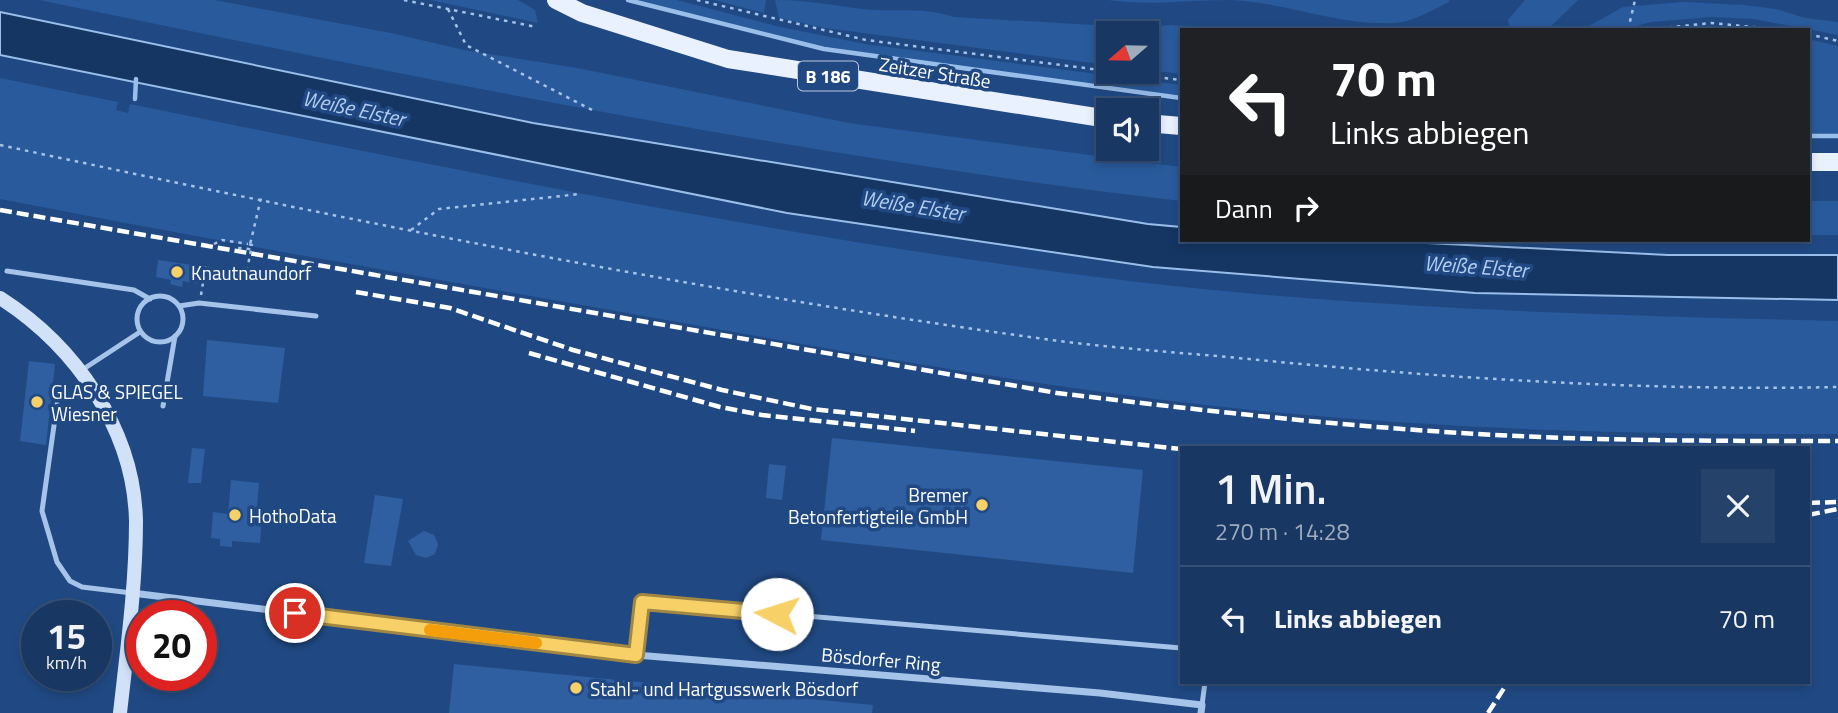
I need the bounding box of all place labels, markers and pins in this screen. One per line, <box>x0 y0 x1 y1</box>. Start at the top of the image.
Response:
place label: Knautnaundorf <box>191 258 312 287</box>
marker: Knautnaundorf <box>169 264 185 280</box>
place label: GLAS & SPIEGEL Wiesner <box>51 377 183 428</box>
marker: GLAS & SPIEGEL Wiesner <box>29 394 45 410</box>
place label: Bremer Betonfertigteile GmbH <box>788 480 968 531</box>
marker: Bremer Betonfertigteile GmbH <box>974 497 990 513</box>
place label: HothoData <box>249 501 337 530</box>
marker: HothoData <box>227 507 243 523</box>
pin <box>265 583 325 643</box>
place label: Stahl- und Hartgusswerk Bösdorf <box>590 674 859 703</box>
marker: Stahl- und Hartgusswerk Bösdorf <box>568 680 584 696</box>

